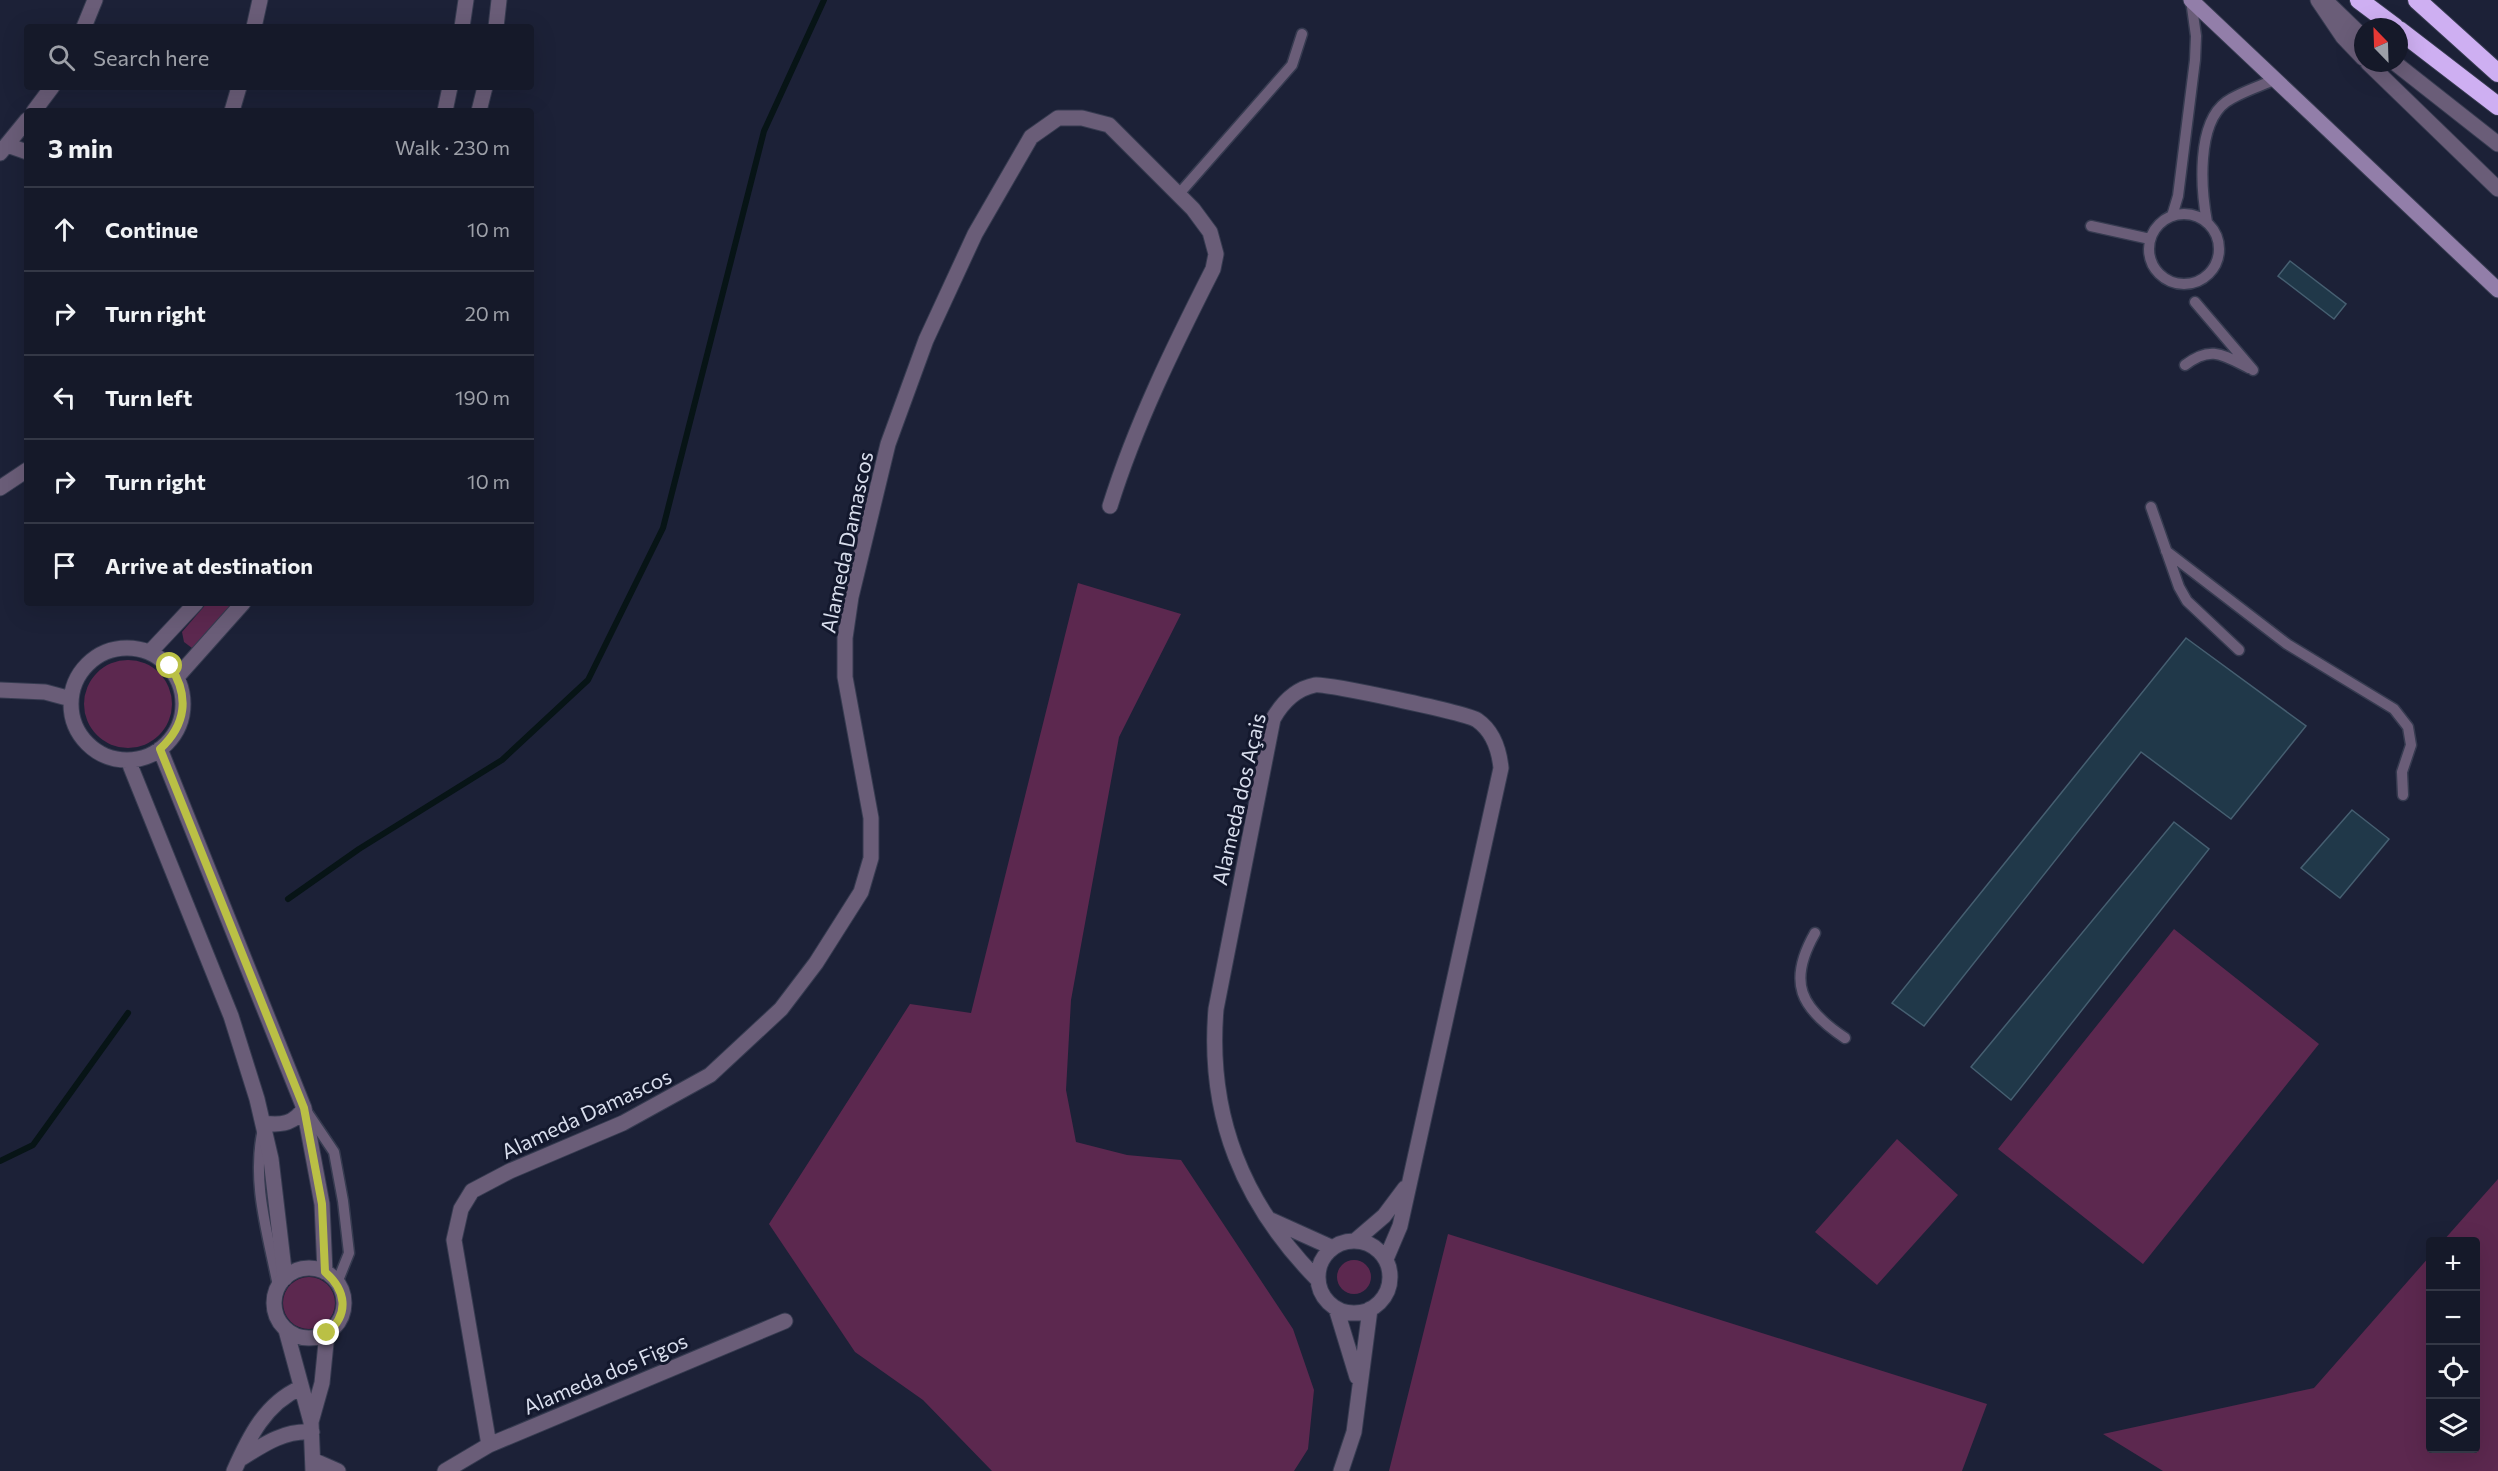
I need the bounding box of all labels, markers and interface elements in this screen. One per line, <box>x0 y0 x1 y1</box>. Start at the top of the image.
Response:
north arrow <box>2354 18 2408 72</box>
search box <box>24 24 534 90</box>
icon: search <box>45 41 78 74</box>
text: Search here <box>93 44 209 71</box>
text: 3 min <box>48 132 113 163</box>
text: Walk · 230 m <box>395 135 510 159</box>
icon: ahead <box>48 213 81 246</box>
text: Continue <box>105 216 198 243</box>
text: 10 m <box>467 217 510 241</box>
icon: right <box>48 297 81 330</box>
text: Turn right <box>105 300 206 327</box>
text: 20 m <box>465 301 510 325</box>
icon: left <box>48 381 81 414</box>
text: Turn left <box>105 384 192 411</box>
text: 190 m <box>455 385 510 409</box>
street label: Alameda Damascos <box>815 449 877 635</box>
icon: right <box>48 465 81 498</box>
text: Turn right <box>105 468 206 495</box>
text: 10 m <box>467 469 510 493</box>
icon: arrive <box>48 549 81 582</box>
text: Arrive at destination <box>105 552 313 579</box>
route start <box>156 652 182 678</box>
street label: Alameda dos Açais <box>1206 711 1270 887</box>
street label: Alameda Damascos <box>497 1063 675 1163</box>
map controls <box>2426 1237 2480 1453</box>
button: + <box>2426 1237 2480 1291</box>
button: − <box>2426 1291 2480 1345</box>
route end <box>313 1319 339 1345</box>
street label: Alameda dos Figos <box>519 1327 691 1419</box>
button: locate <box>2426 1345 2480 1399</box>
button: layers <box>2426 1399 2480 1453</box>

